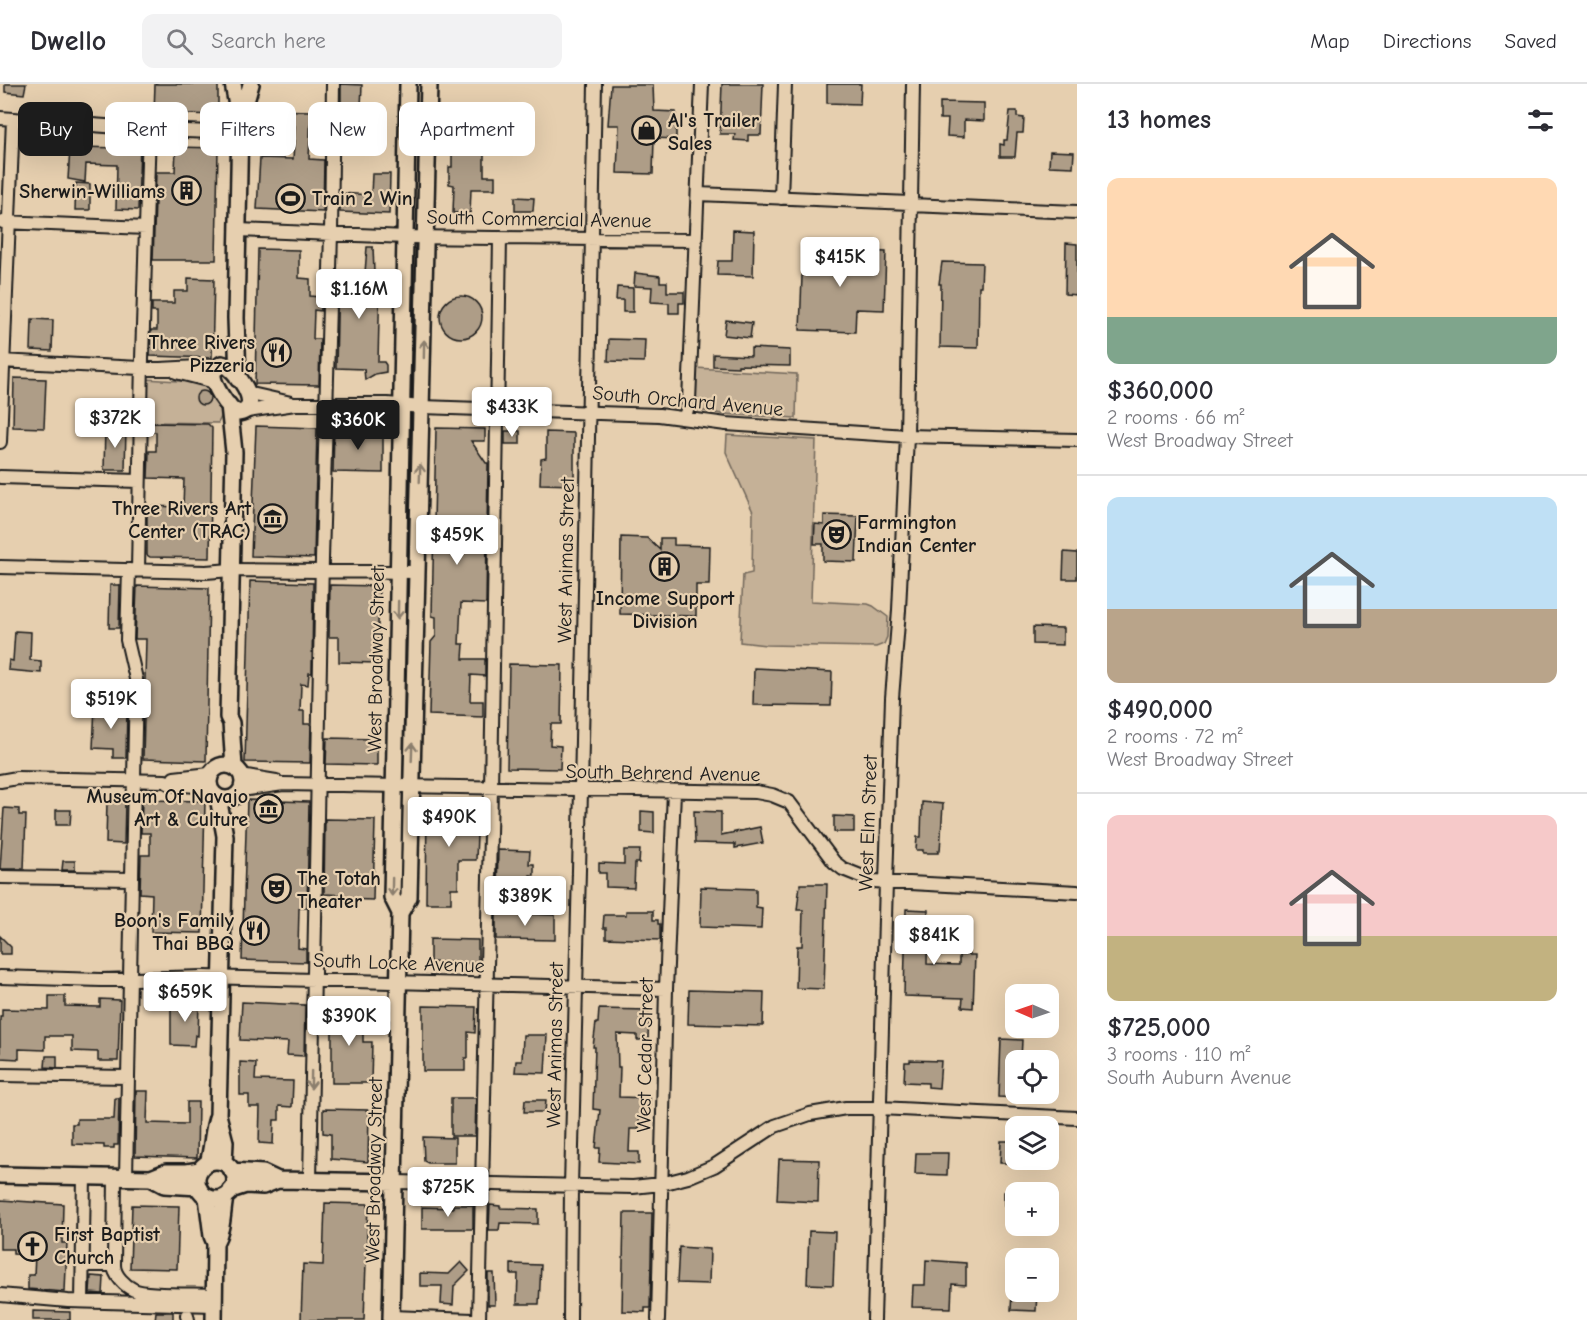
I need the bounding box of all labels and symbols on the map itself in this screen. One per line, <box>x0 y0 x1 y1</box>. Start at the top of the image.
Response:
place label: Al's Trailer Sales <box>668 109 759 155</box>
shop icon: Al's Trailer Sales <box>631 115 663 147</box>
building icon: Sherwin-Williams <box>170 175 202 207</box>
place label: Sherwin-Williams <box>19 180 165 203</box>
sports icon: Train 2 Win <box>275 182 307 214</box>
place label: Train 2 Win <box>312 187 413 210</box>
street label: South Commercial Avenue <box>426 206 652 232</box>
pin: $415K <box>798 237 882 288</box>
pin: $1.16M <box>310 269 408 320</box>
place label: Three Rivers Pizzeria <box>149 331 255 377</box>
restaurant icon: Three Rivers Pizzeria <box>260 337 292 369</box>
one-way arrow <box>418 339 429 359</box>
street label: South Orchard Avenue <box>592 381 784 421</box>
pin: $433K <box>470 387 554 438</box>
pin: $372K <box>73 398 157 449</box>
pin: $360K <box>316 400 400 451</box>
one-way arrow <box>415 463 426 483</box>
street label: West Animas Street <box>553 476 579 643</box>
place label: Three Rivers Art Center (TRAC) <box>112 497 251 543</box>
museum icon: Three Rivers Art Center (TRAC) <box>256 503 288 535</box>
place label: Farmington Indian Center <box>857 511 976 557</box>
pin: $459K <box>415 515 499 566</box>
theatre icon: Farmington Indian Center <box>820 518 852 550</box>
building icon: Income Support Division <box>649 551 681 583</box>
street label: West Broadway Street <box>363 565 389 752</box>
place label: Income Support Division <box>596 587 735 633</box>
one-way arrow <box>392 600 404 620</box>
pin: $519K <box>69 679 153 730</box>
one-way arrow <box>407 742 418 762</box>
street label: West Elm Street <box>854 753 882 892</box>
street label: South Behrend Avenue <box>565 760 761 786</box>
place label: Museum Of Navajo Art & Culture <box>86 785 248 831</box>
museum icon: Museum Of Navajo Art & Culture <box>253 792 285 824</box>
pin: $490K <box>407 797 491 848</box>
place label: The Totah Theater <box>297 867 381 913</box>
theatre icon: The Totah Theater <box>260 873 292 905</box>
pin: $389K <box>483 876 567 927</box>
one-way arrow <box>386 877 398 897</box>
place label: Boon's Family Thai BBQ <box>114 909 235 955</box>
restaurant icon: Boon's Family Thai BBQ <box>239 915 271 947</box>
pin: $841K <box>892 915 976 966</box>
street label: South Locke Avenue <box>313 949 485 977</box>
street label: West Animas Street <box>542 961 568 1128</box>
pin: $659K <box>143 972 227 1023</box>
street label: West Cedar Street <box>632 976 658 1133</box>
north arrow <box>1005 984 1059 1038</box>
pin: $390K <box>307 996 391 1047</box>
one-way arrow <box>306 1069 317 1089</box>
street label: West Broadway Street <box>361 1076 387 1263</box>
pin: $725K <box>406 1167 490 1218</box>
place label: First Baptist Church <box>54 1223 160 1269</box>
church icon: First Baptist Church <box>17 1230 49 1262</box>

